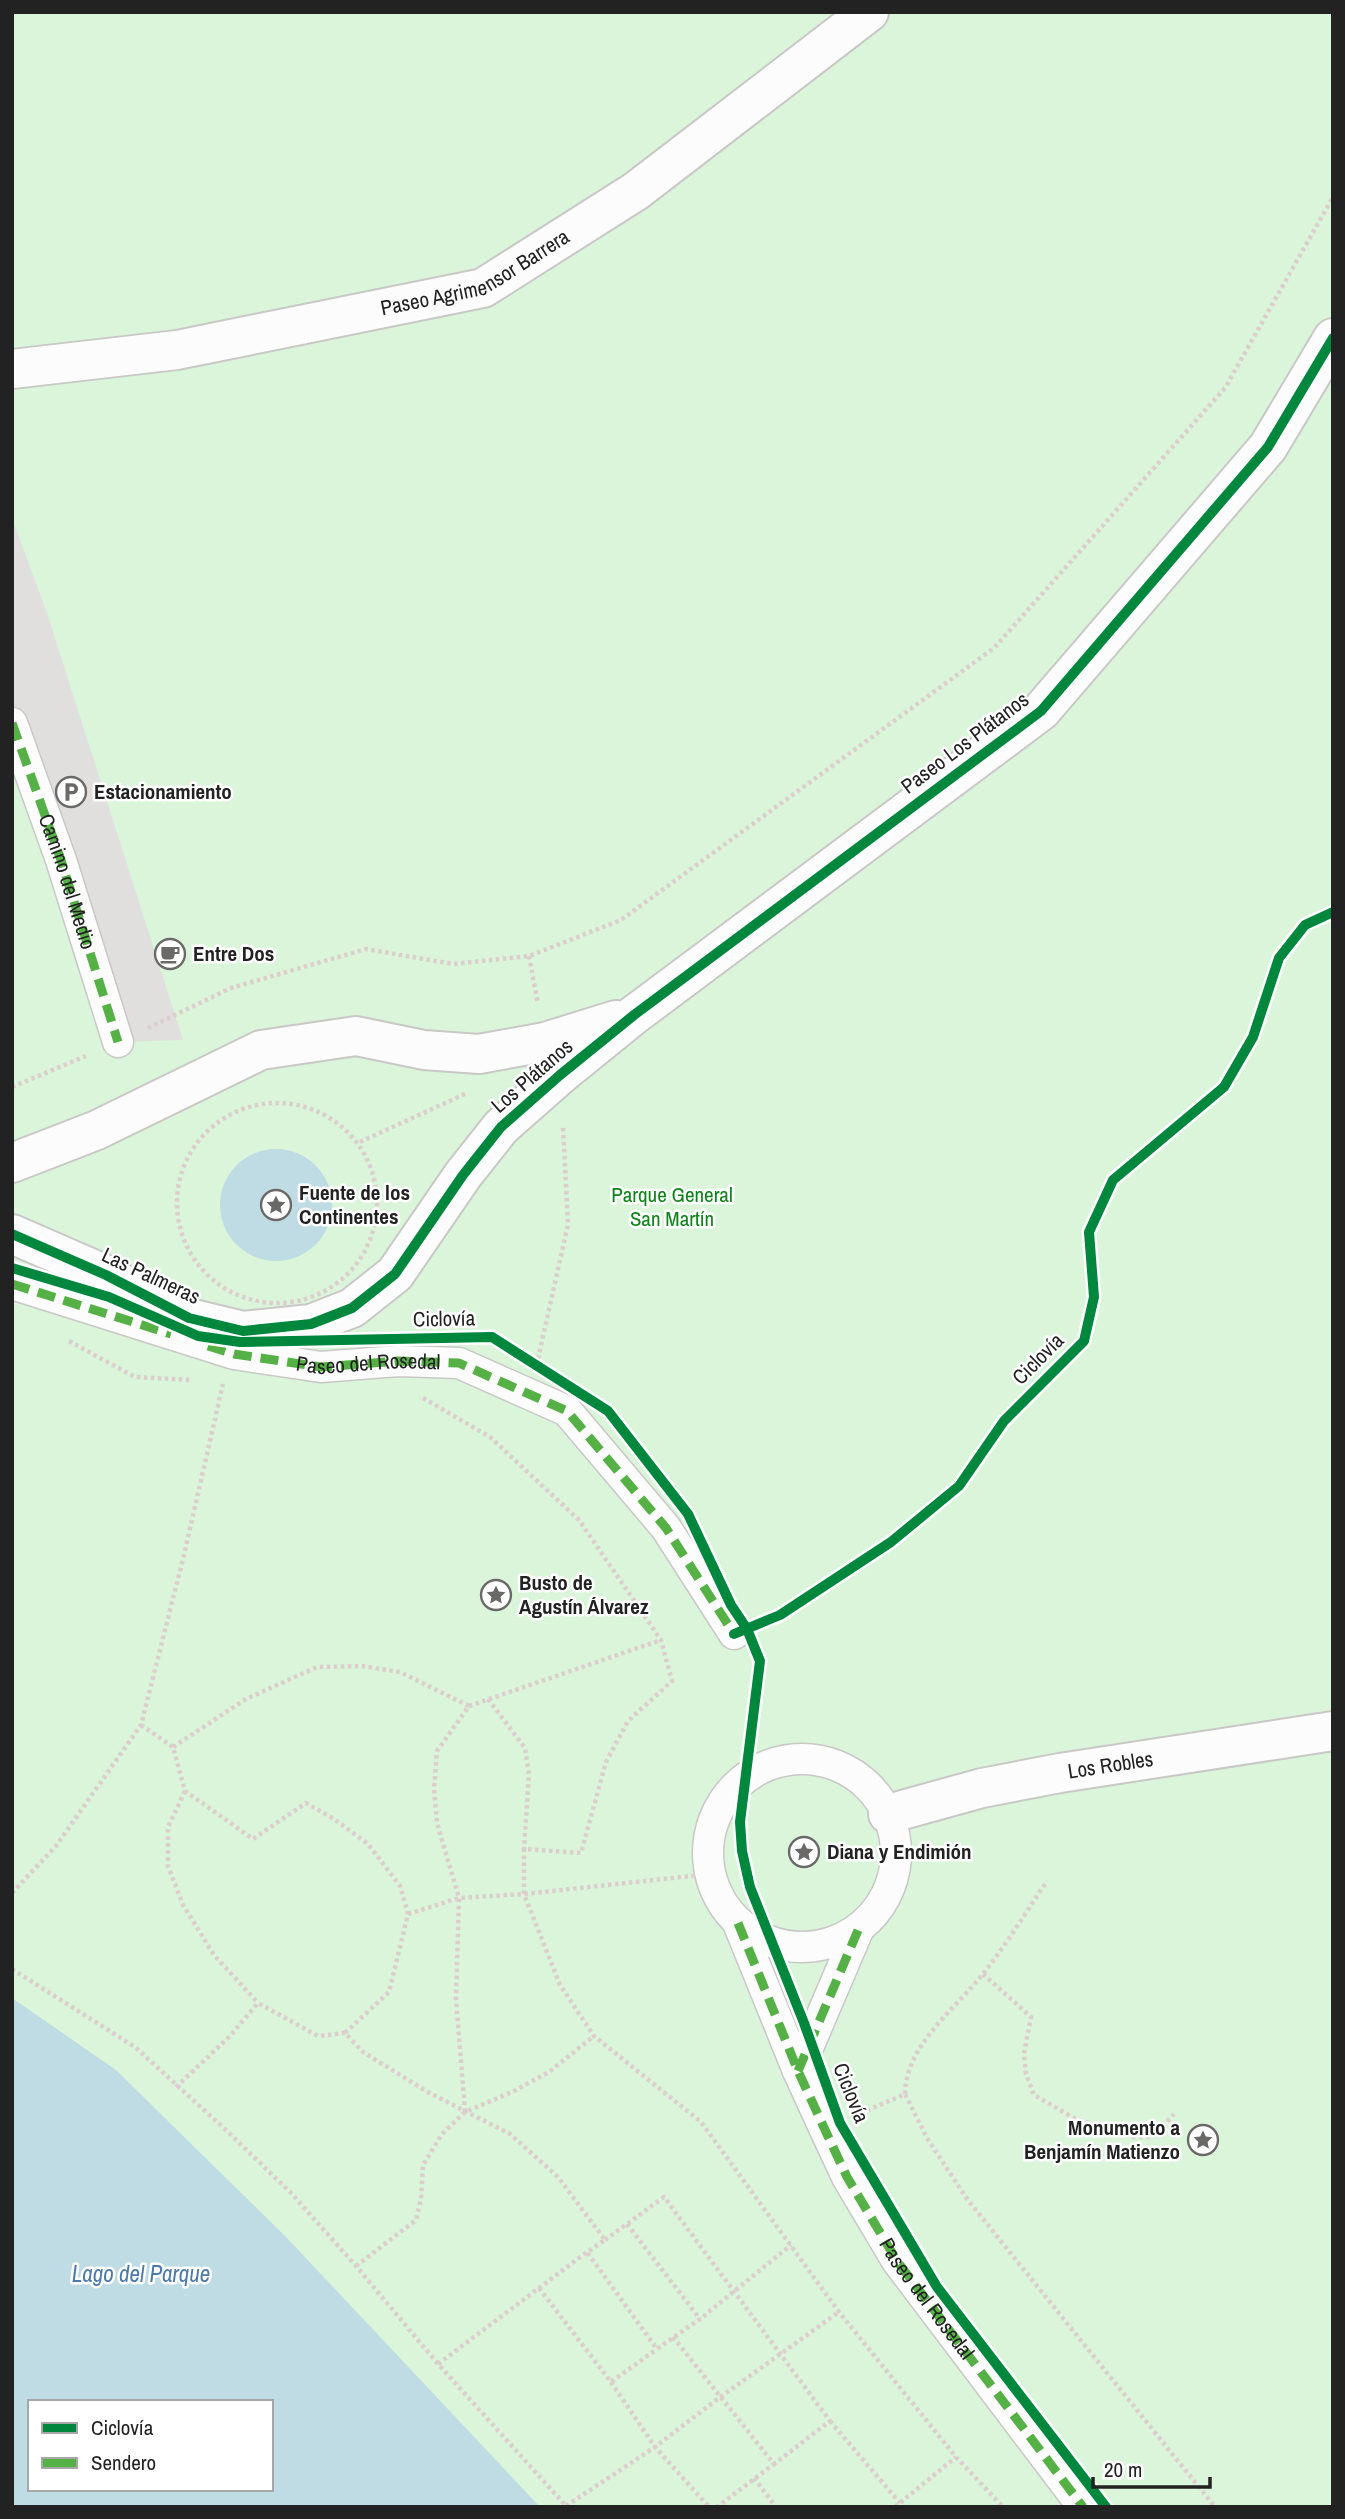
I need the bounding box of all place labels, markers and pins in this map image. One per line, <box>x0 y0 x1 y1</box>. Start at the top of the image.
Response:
parking icon: Estacionamiento <box>54 775 88 809</box>
place label: Estacionamiento <box>94 777 232 806</box>
cafe icon: Entre Dos <box>153 937 187 971</box>
place label: Entre Dos <box>193 939 274 968</box>
place label: Fuente de los Continentes <box>299 1178 410 1231</box>
place icon: Fuente de los Continentes <box>259 1188 293 1222</box>
place label: Busto de Agustín Álvarez <box>519 1568 649 1621</box>
place icon: Busto de Agustín Álvarez <box>479 1578 513 1612</box>
place icon: Diana y Endimión <box>787 1835 821 1869</box>
place label: Diana y Endimión <box>827 1837 972 1866</box>
place label: Monumento a Benjamín Matienzo <box>1024 2113 1180 2166</box>
place icon: Monumento a Benjamín Matienzo <box>1186 2123 1220 2157</box>

